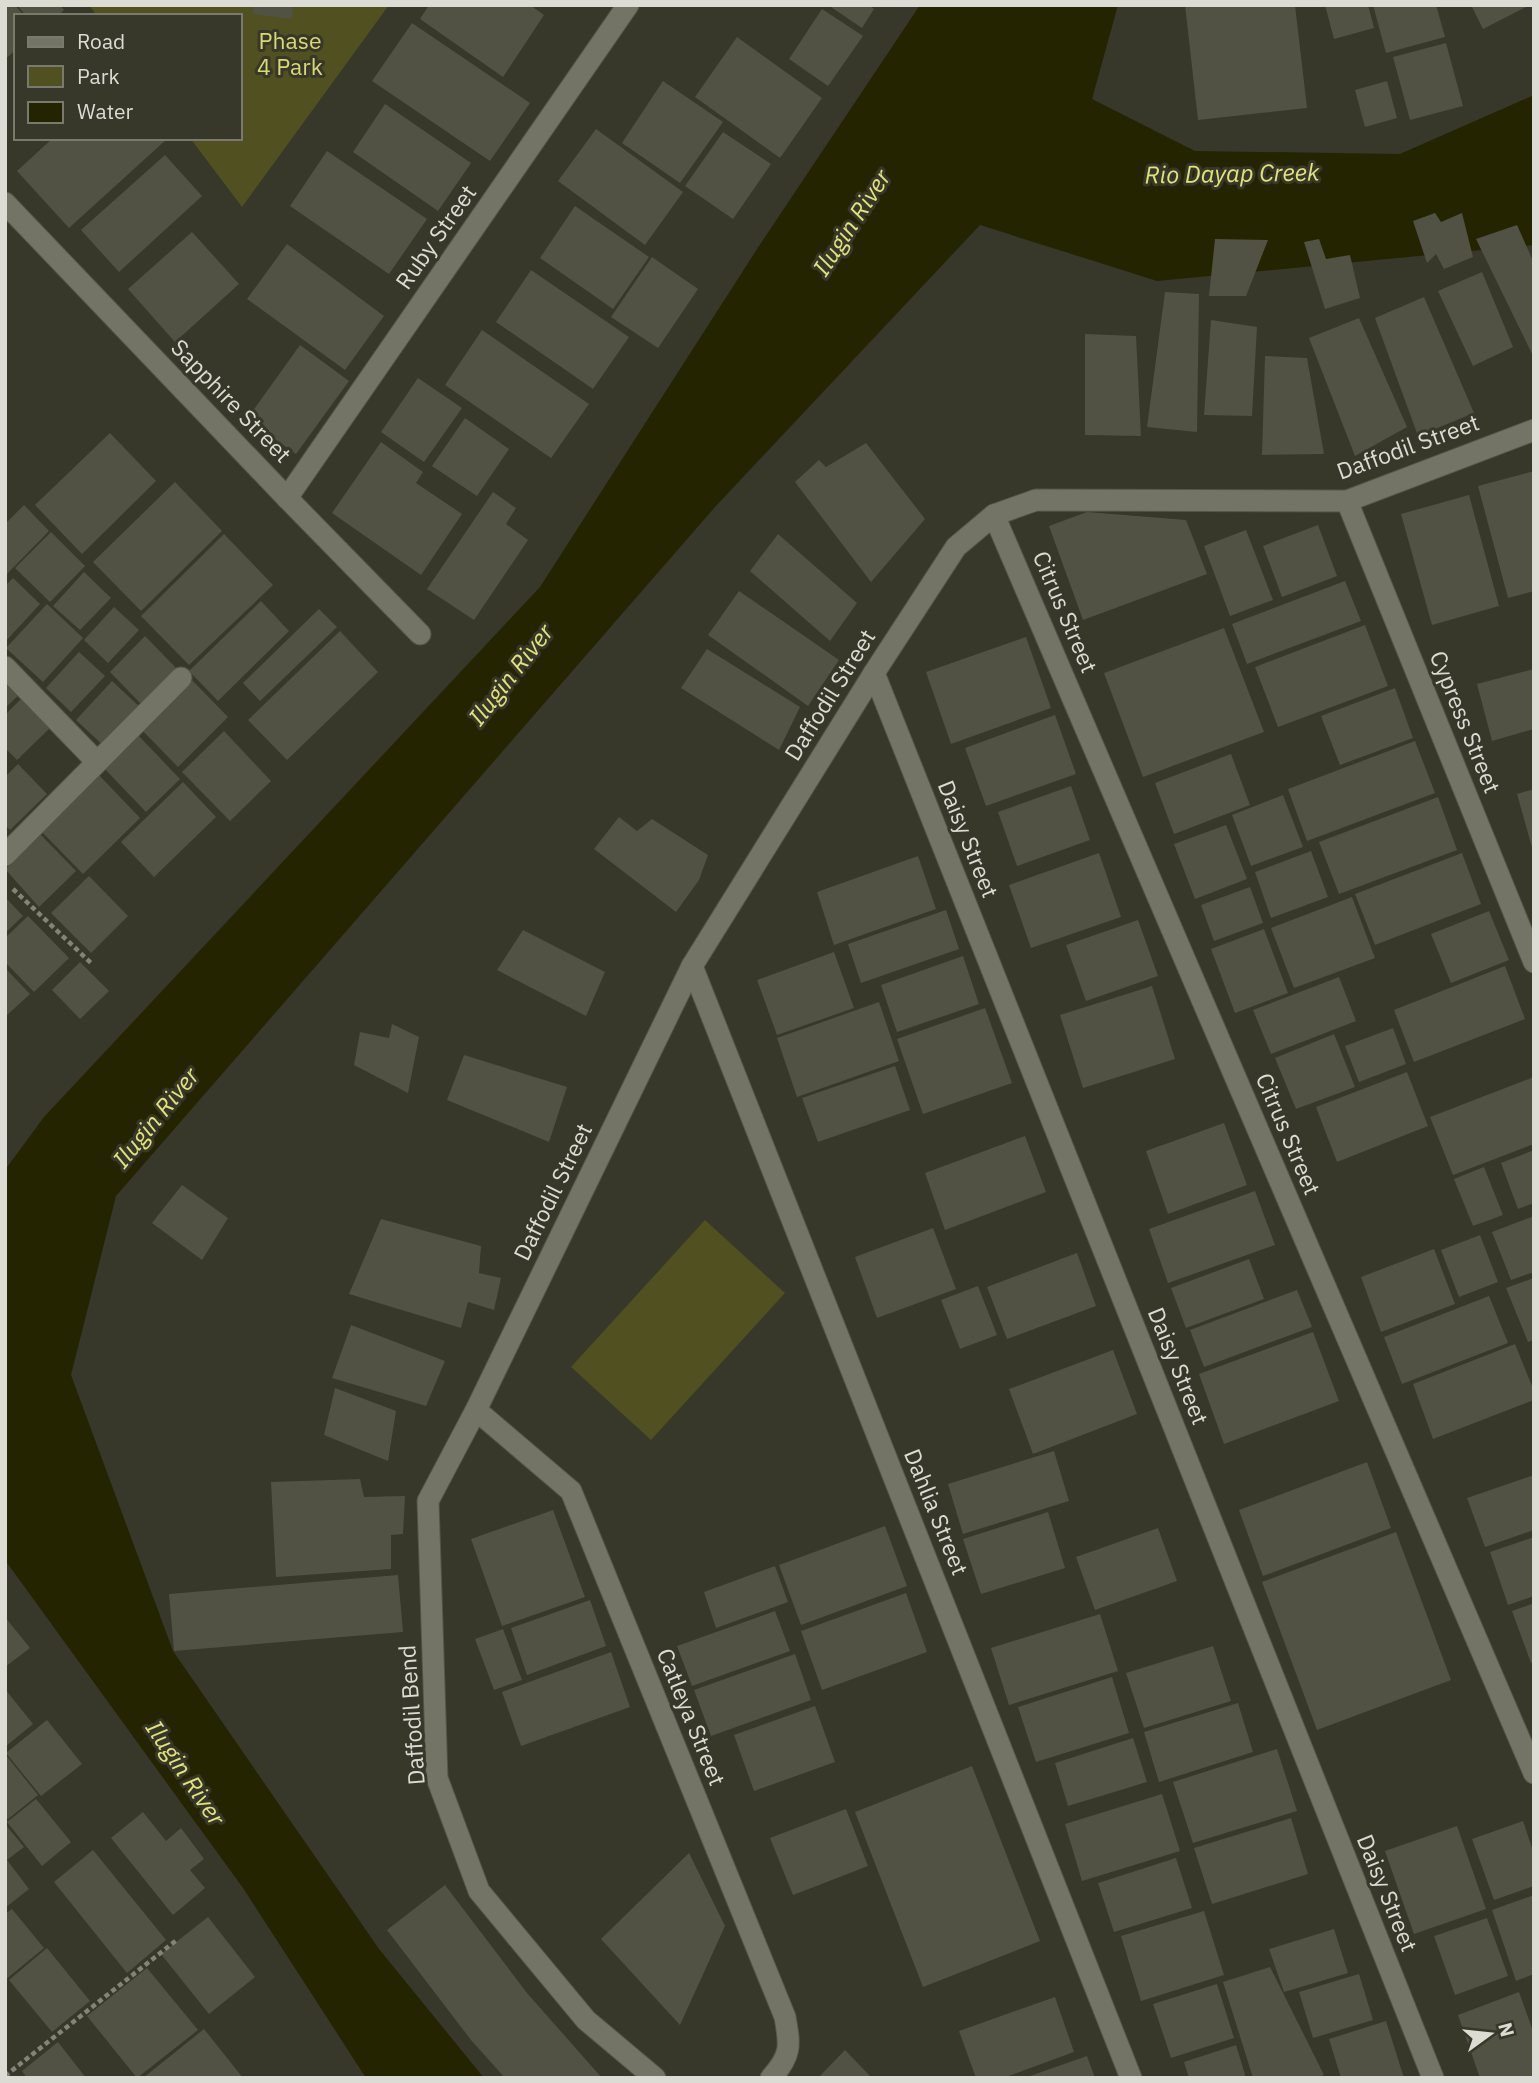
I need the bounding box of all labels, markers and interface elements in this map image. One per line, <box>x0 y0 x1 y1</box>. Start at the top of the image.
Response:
legend <box>14 14 242 140</box>
park label: Phase 4 Park <box>257 25 323 81</box>
text: Road <box>77 27 125 55</box>
text: Park <box>77 62 120 90</box>
text: Water <box>77 97 134 125</box>
water label: Rio Dayap Creek <box>1144 155 1320 191</box>
water label: Ilugin River <box>805 162 898 282</box>
street label: Ruby Street <box>388 178 482 295</box>
street label: Sapphire Street <box>165 332 298 468</box>
street label: Daffodil Street <box>1332 406 1483 486</box>
street label: Citrus Street <box>1027 546 1105 677</box>
water label: Ilugin River <box>460 616 561 732</box>
street label: Daffodil Street <box>777 623 881 766</box>
street label: Cypress Street <box>1424 646 1508 797</box>
street label: Daisy Street <box>932 775 1006 902</box>
water label: Ilugin River <box>105 1059 206 1174</box>
street label: Citrus Street <box>1250 1068 1328 1199</box>
street label: Daffodil Street <box>506 1118 598 1265</box>
street label: Daisy Street <box>1142 1302 1216 1429</box>
street label: Dahlia Street <box>898 1444 976 1579</box>
street label: Daffodil Bend <box>391 1644 431 1786</box>
street label: Catleya Street <box>651 1644 733 1790</box>
water label: Ilugin River <box>139 1713 234 1832</box>
street label: Daisy Street <box>1351 1829 1425 1956</box>
north arrow <box>1455 1999 1525 2069</box>
text: N <box>1493 2020 1520 2039</box>

